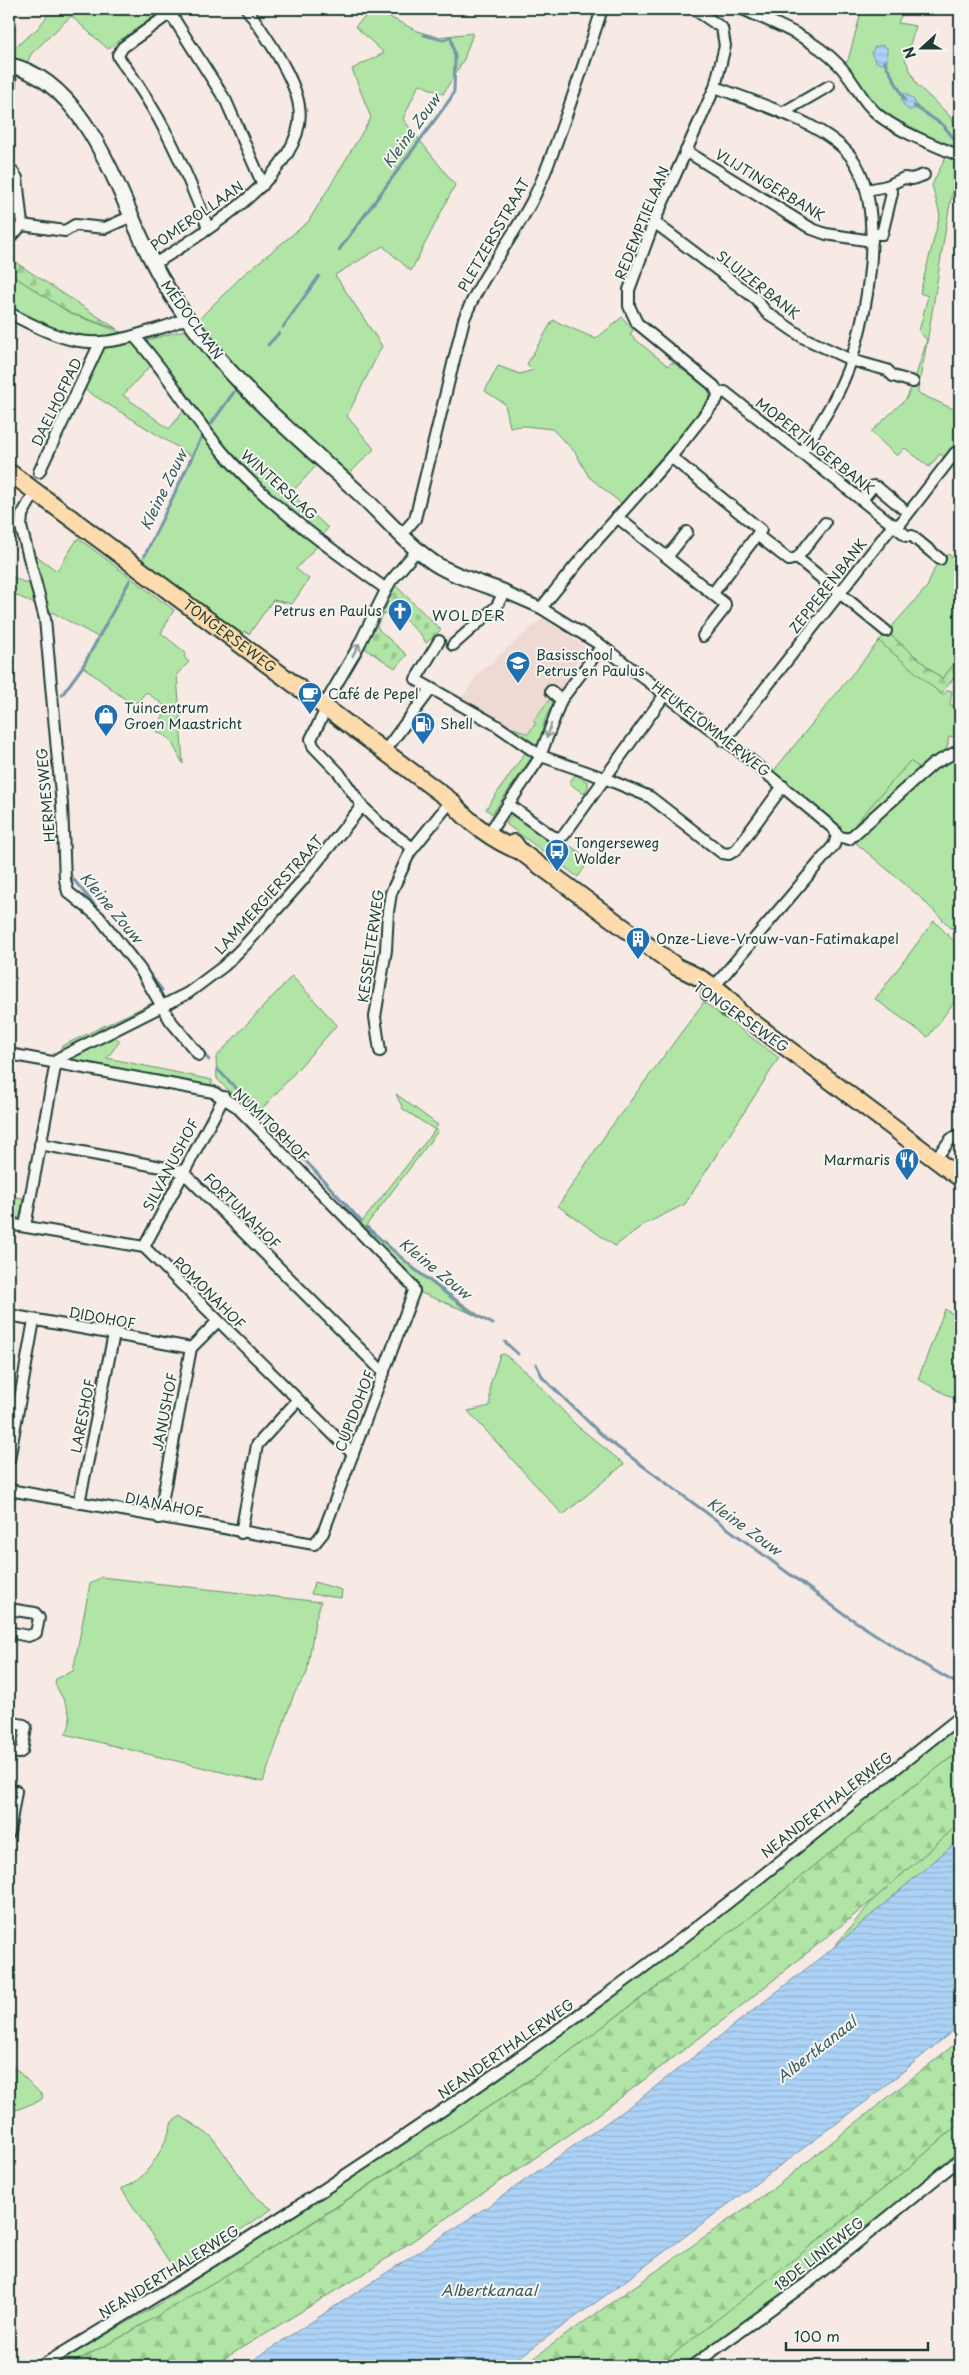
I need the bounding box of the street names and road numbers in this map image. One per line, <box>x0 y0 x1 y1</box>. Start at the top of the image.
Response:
street label: VLIJTINGERBANK <box>712 144 829 226</box>
street label: REDEMPTIELAAN <box>609 163 674 283</box>
street label: PLETZERSSTRAAT <box>452 174 535 296</box>
street label: POMEROLLAAN <box>146 176 248 256</box>
street label: SLUIZERBANK <box>712 245 805 324</box>
street label: MÉDOCLAAN <box>156 276 228 364</box>
street label: DAELHOFPAD <box>26 354 87 449</box>
street label: MOPERTINGERBANK <box>751 392 880 499</box>
street label: WINTERSLAG <box>236 445 322 525</box>
street label: ZEPPERENBANK <box>784 533 872 638</box>
street label: TONGERSEWEG <box>179 594 281 678</box>
street label: HEUKELOMMERWEG <box>648 676 775 782</box>
street label: HERMESWEG <box>31 747 60 843</box>
street label: LAMMERGIERSTRAAT <box>209 830 328 959</box>
street label: KESSELTERWEG <box>352 888 389 1004</box>
street label: TONGERSEWEG <box>689 976 793 1057</box>
street label: NUMITORHOF <box>229 1083 314 1166</box>
street label: SILVANUSHOF <box>137 1115 204 1215</box>
street label: FORTUNAHOF <box>199 1168 285 1254</box>
street label: POMONAHOF <box>168 1252 250 1334</box>
street label: DIDOHOF <box>67 1301 137 1334</box>
street label: CUPIDOHOF <box>329 1367 380 1455</box>
street label: JANUSHOF <box>147 1371 182 1453</box>
street label: LARESHOF <box>65 1377 100 1455</box>
street label: DIANAHOF <box>123 1487 205 1522</box>
street label: NEANDERTHALERWEG <box>756 1747 897 1863</box>
street label: NEANDERTHALERWEG <box>433 1994 578 2104</box>
street label: 18DE LINIEWEG <box>769 2212 868 2295</box>
street label: NEANDERTHALERWEG <box>95 2220 243 2323</box>

